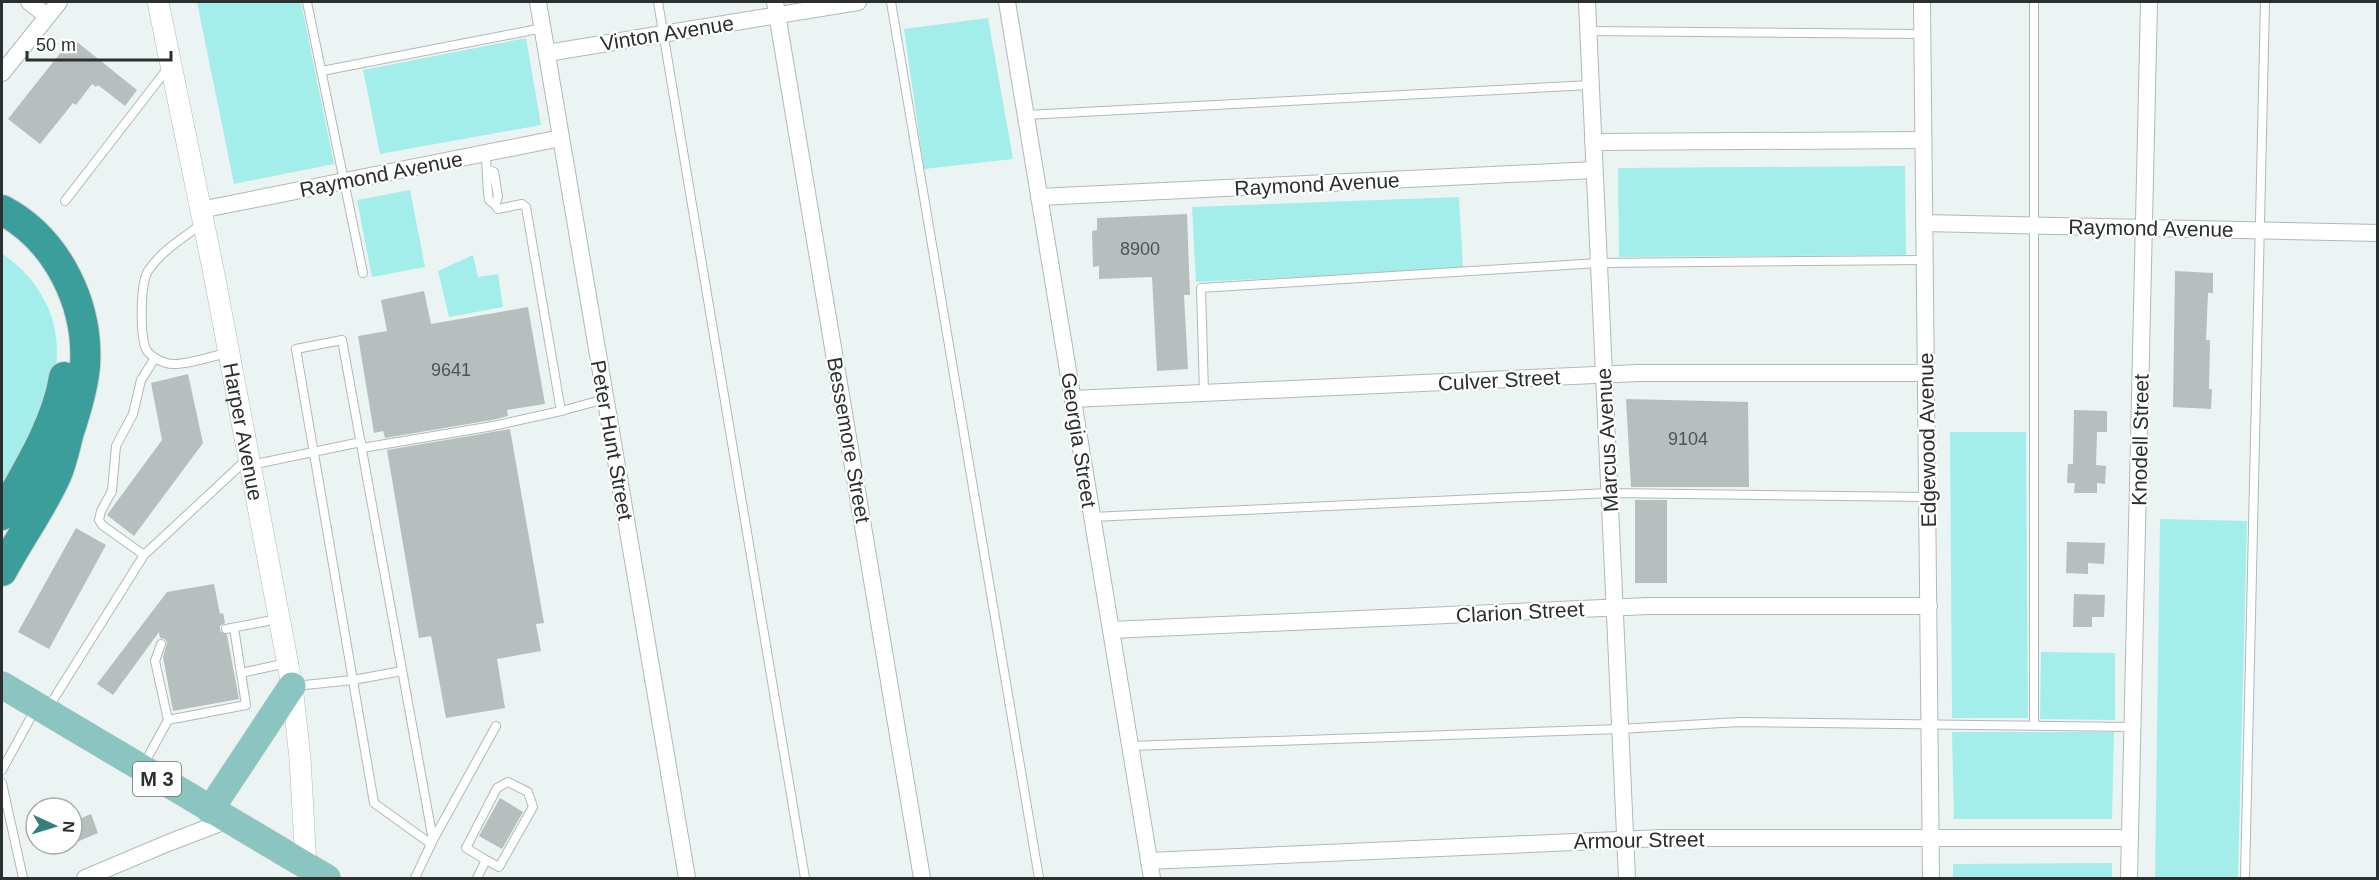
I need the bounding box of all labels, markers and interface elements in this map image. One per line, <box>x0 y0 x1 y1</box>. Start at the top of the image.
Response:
street label: Vinton Avenue <box>599 11 735 55</box>
scale bar <box>27 24 171 62</box>
text: 50 m <box>36 35 76 55</box>
street label: Raymond Avenue <box>298 147 464 201</box>
street label: Raymond Avenue <box>1234 168 1400 200</box>
street label: Raymond Avenue <box>2068 215 2234 241</box>
house number: 8900 <box>1120 239 1160 259</box>
street label: Edgewood Avenue <box>1914 352 1940 528</box>
street label: Bessemore Street <box>823 355 875 525</box>
street label: Peter Hunt Street <box>587 358 637 522</box>
house number: 9641 <box>431 360 471 380</box>
street label: Harper Avenue <box>219 361 268 502</box>
street label: Culver Street <box>1437 365 1561 395</box>
street label: Marcus Avenue <box>1592 367 1622 513</box>
street label: Georgia Street <box>1057 371 1101 509</box>
street label: Knodell Street <box>2127 374 2153 506</box>
house number: 9104 <box>1668 429 1708 449</box>
street label: Clarion Street <box>1455 597 1585 627</box>
road number: M 3 <box>133 762 181 796</box>
north arrow <box>24 796 84 856</box>
text: N <box>60 821 77 833</box>
street label: Armour Street <box>1573 827 1705 853</box>

